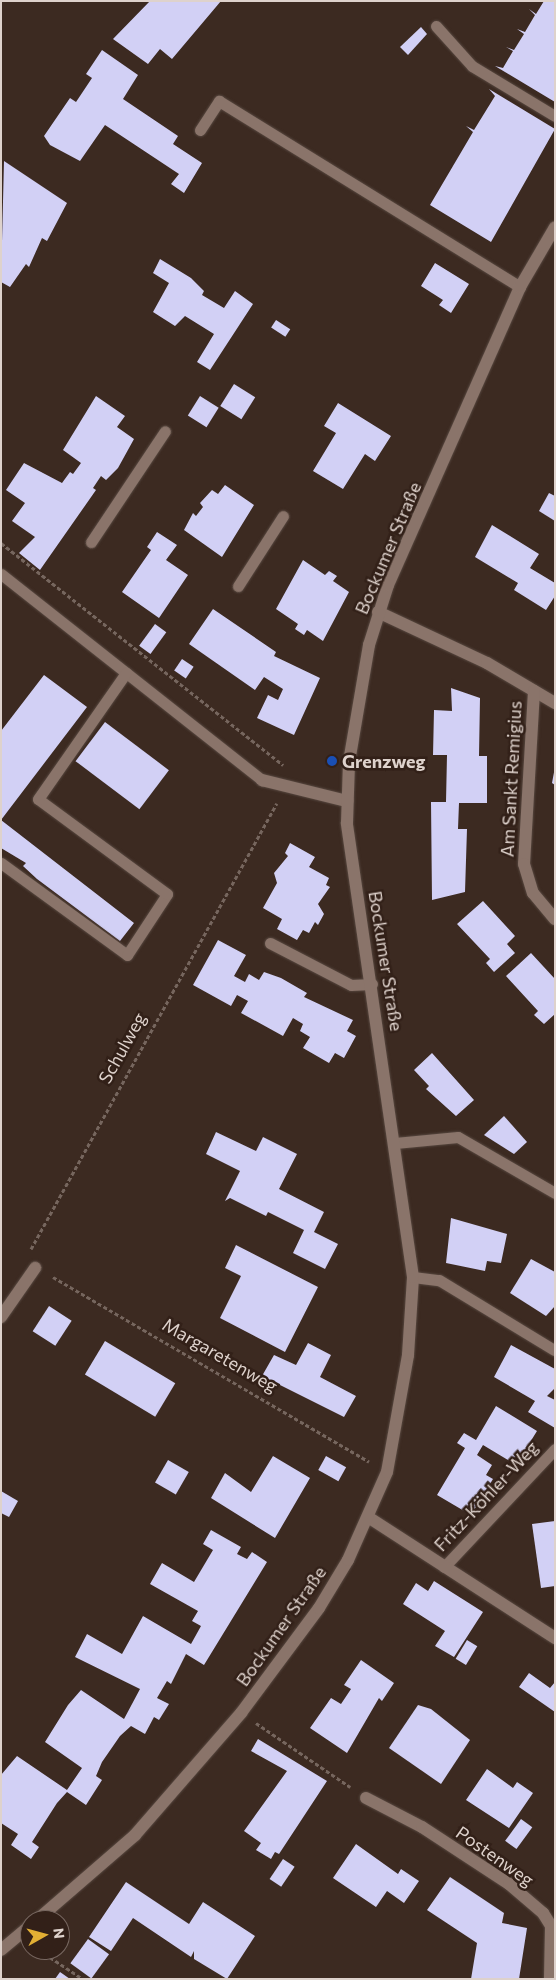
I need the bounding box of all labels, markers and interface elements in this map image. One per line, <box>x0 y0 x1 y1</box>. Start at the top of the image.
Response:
street label: Bockumer Straße <box>350 479 426 617</box>
street label: Am Sankt Remigius <box>496 700 526 858</box>
place label: Grenzweg <box>342 750 425 772</box>
marker: Grenzweg <box>326 755 338 767</box>
street label: Bockumer Straße <box>364 889 408 1033</box>
street label: Schulweg <box>94 1009 150 1087</box>
street label: Margaretenweg <box>159 1313 281 1397</box>
street label: Fritz-Köhler-Weg <box>429 1436 543 1556</box>
street label: Bockumer Straße <box>232 1562 330 1690</box>
street label: Postenweg <box>452 1821 538 1891</box>
north arrow <box>20 1910 70 1960</box>
text: N <box>50 1927 68 1939</box>

